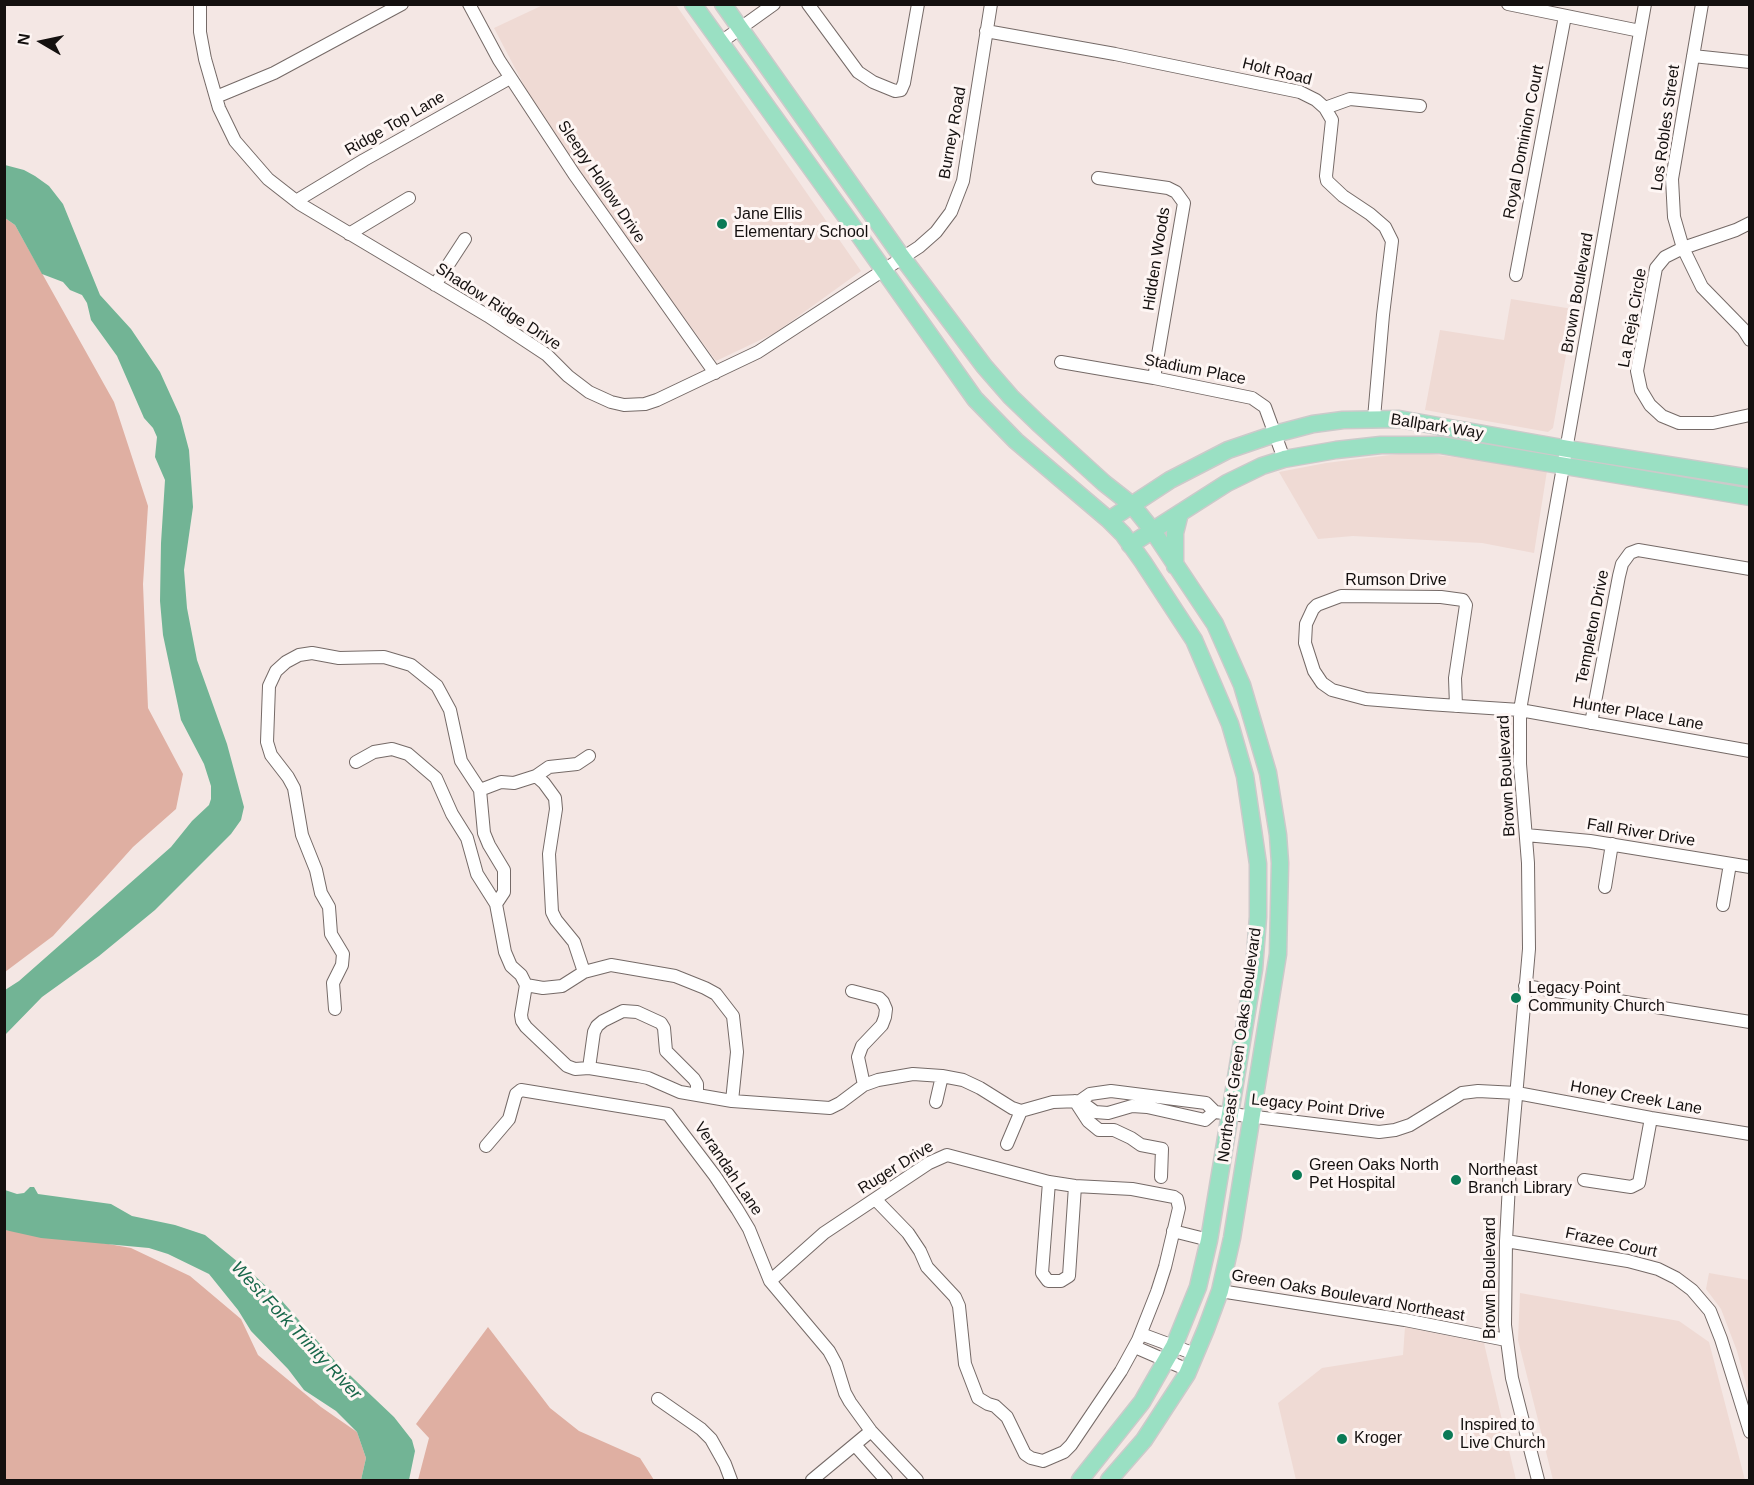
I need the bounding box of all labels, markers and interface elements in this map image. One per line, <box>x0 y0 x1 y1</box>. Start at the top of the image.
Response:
north arrow <box>12 12 72 72</box>
text: N <box>14 32 33 46</box>
street label: Holt Road <box>1240 54 1314 90</box>
street label: Royal Dominion Court <box>1500 63 1548 221</box>
street label: Los Robles Street <box>1648 64 1684 192</box>
street label: Burney Road <box>935 85 971 181</box>
street label: Ridge Top Lane <box>342 88 448 160</box>
street label: Sleepy Hollow Drive <box>553 117 649 247</box>
place label: Jane Ellis Elementary School <box>734 205 868 243</box>
street label: Hidden Woods <box>1139 206 1175 312</box>
marker: Jane Ellis Elementary School <box>715 217 729 231</box>
street label: Brown Boulevard <box>1558 231 1598 355</box>
street label: Shadow Ridge Drive <box>432 259 564 355</box>
street label: La Reja Circle <box>1615 267 1651 369</box>
street label: Stadium Place <box>1143 351 1247 389</box>
street label: Ballpark Way <box>1389 410 1485 444</box>
street label: Templeton Drive <box>1573 568 1613 686</box>
street label: Rumson Drive <box>1345 571 1447 591</box>
street label: Hunter Place Lane <box>1571 693 1705 735</box>
street label: Brown Boulevard <box>1494 715 1520 837</box>
street label: Fall River Drive <box>1585 815 1697 851</box>
street label: Northeast Green Oaks Boulevard <box>1214 927 1266 1163</box>
place label: Legacy Point Community Church <box>1528 979 1665 1017</box>
marker: Legacy Point Community Church <box>1509 991 1523 1005</box>
street label: Honey Creek Lane <box>1569 1077 1703 1119</box>
street label: Legacy Point Drive <box>1250 1090 1386 1124</box>
street label: Verandah Lane <box>690 1119 766 1219</box>
street label: Ruger Drive <box>855 1137 937 1199</box>
place label: Green Oaks North Pet Hospital <box>1309 1156 1439 1194</box>
place label: Northeast Branch Library <box>1468 1161 1572 1199</box>
marker: Green Oaks North Pet Hospital <box>1290 1168 1304 1182</box>
marker: Northeast Branch Library <box>1449 1173 1463 1187</box>
street label: Brown Boulevard <box>1481 1217 1501 1339</box>
street label: Frazee Court <box>1563 1224 1659 1262</box>
water label: West Fork Trinity River <box>226 1257 366 1405</box>
street label: Green Oaks Boulevard Northeast <box>1230 1266 1466 1326</box>
place label: Inspired to Live Church <box>1460 1416 1545 1454</box>
marker: Inspired to Live Church <box>1441 1428 1455 1442</box>
place label: Kroger <box>1354 1429 1402 1449</box>
marker: Kroger <box>1335 1432 1349 1446</box>

